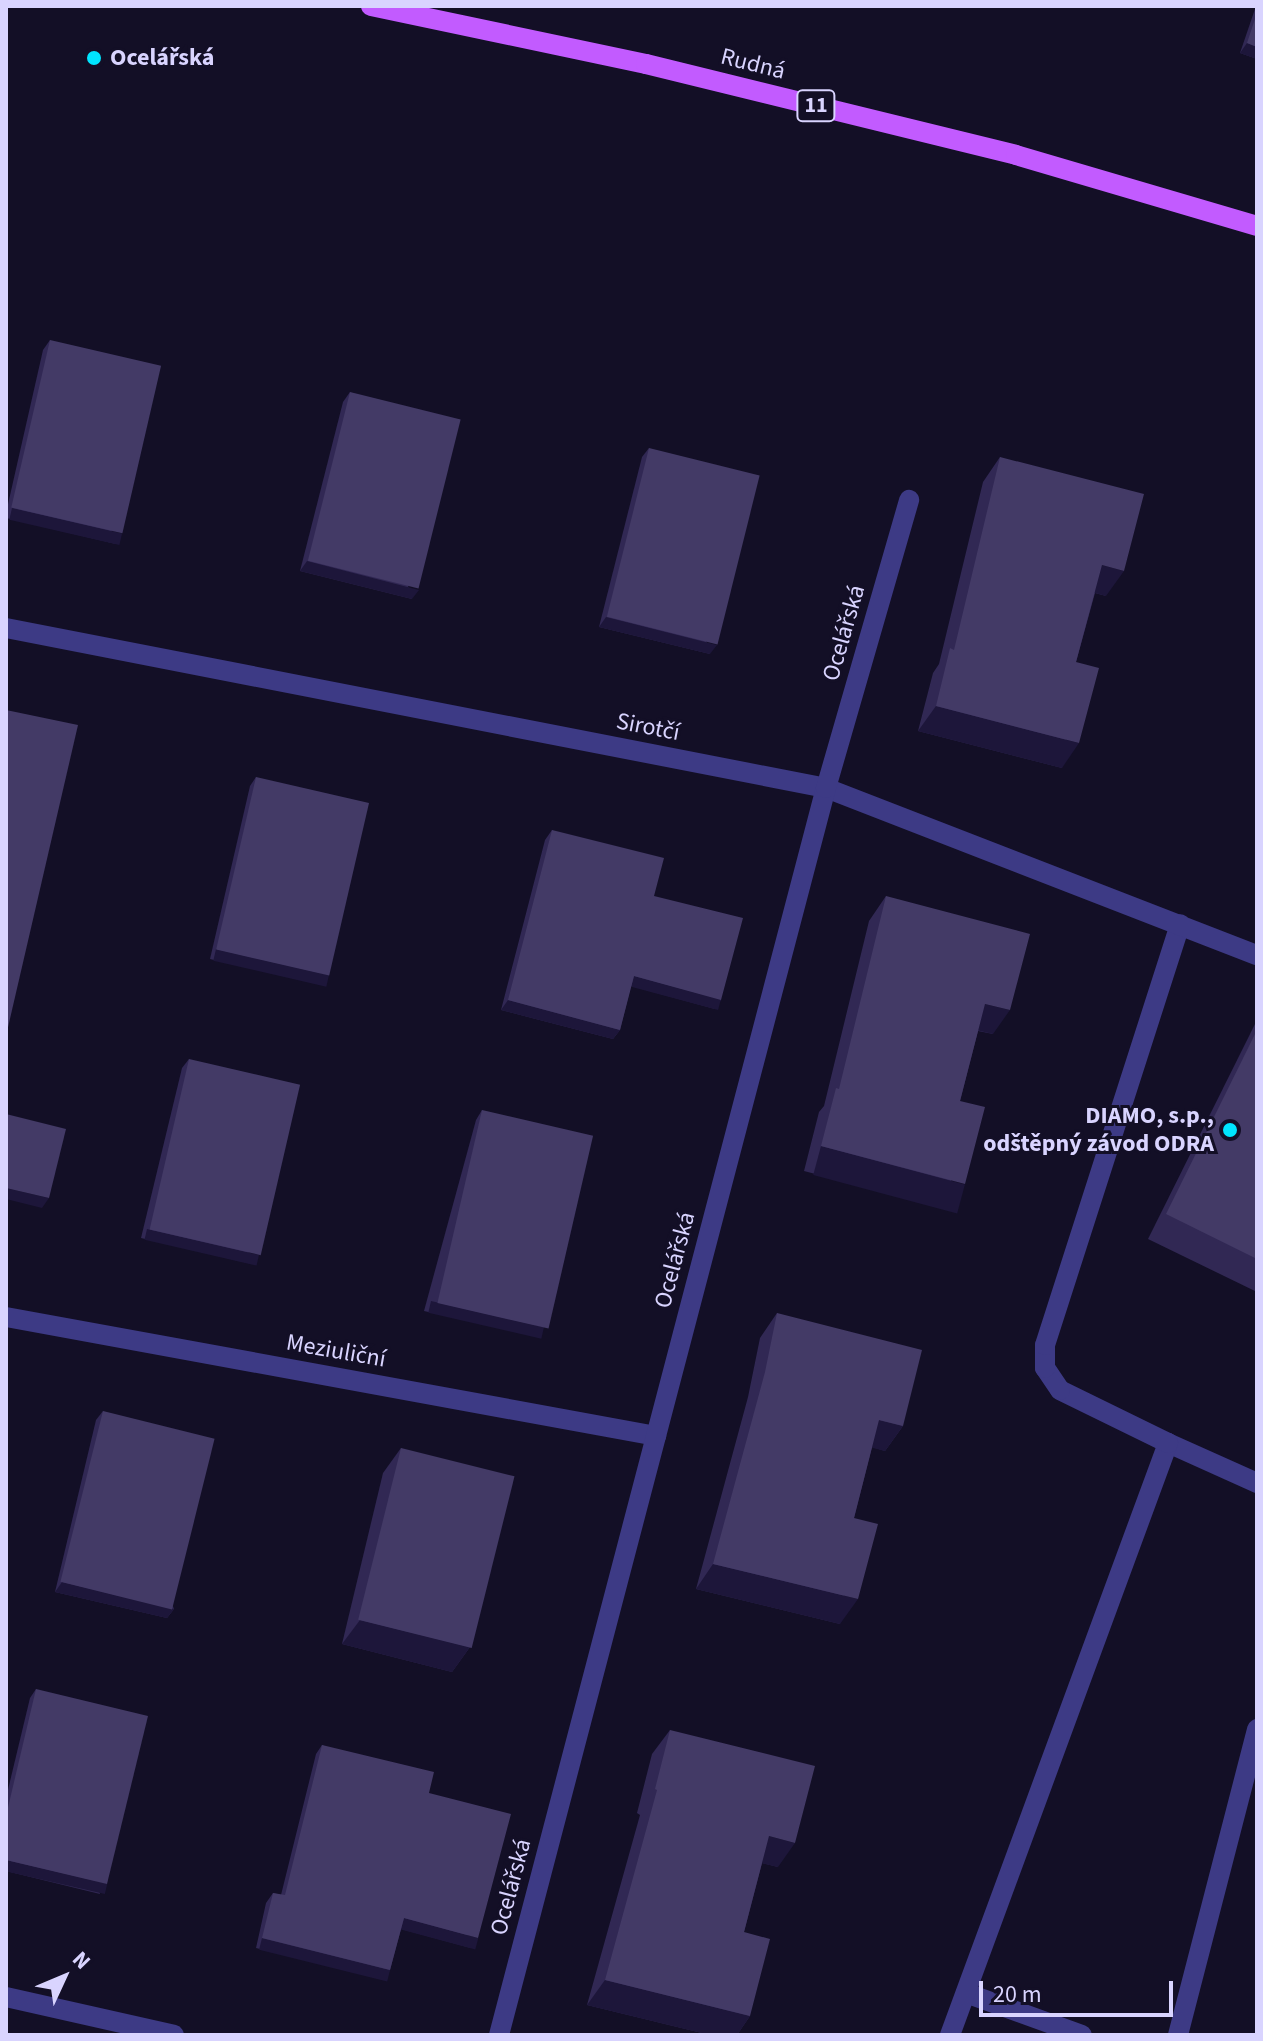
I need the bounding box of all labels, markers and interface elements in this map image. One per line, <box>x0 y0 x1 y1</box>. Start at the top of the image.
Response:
street label: Rudná <box>718 42 788 86</box>
place label: Ocelářská <box>110 44 214 72</box>
marker: Ocelářská <box>85 49 103 67</box>
road number: 11 <box>796 88 836 124</box>
street label: Ocelářská <box>817 582 871 684</box>
street label: Sirotčí <box>614 707 682 747</box>
place label: DIAMO, s.p., odštěpný závod ODRA <box>983 1102 1214 1158</box>
marker: DIAMO, s.p., odštěpný závod ODRA <box>1221 1121 1239 1139</box>
street label: Ocelářská <box>648 1209 702 1311</box>
street label: Meziuliční <box>284 1328 388 1374</box>
street label: Ocelářská <box>484 1836 538 1938</box>
north arrow <box>24 1937 104 2017</box>
text: N <box>65 1944 98 1977</box>
scale bar <box>983 1965 1177 2015</box>
text: 20 m <box>993 1977 1042 2012</box>

